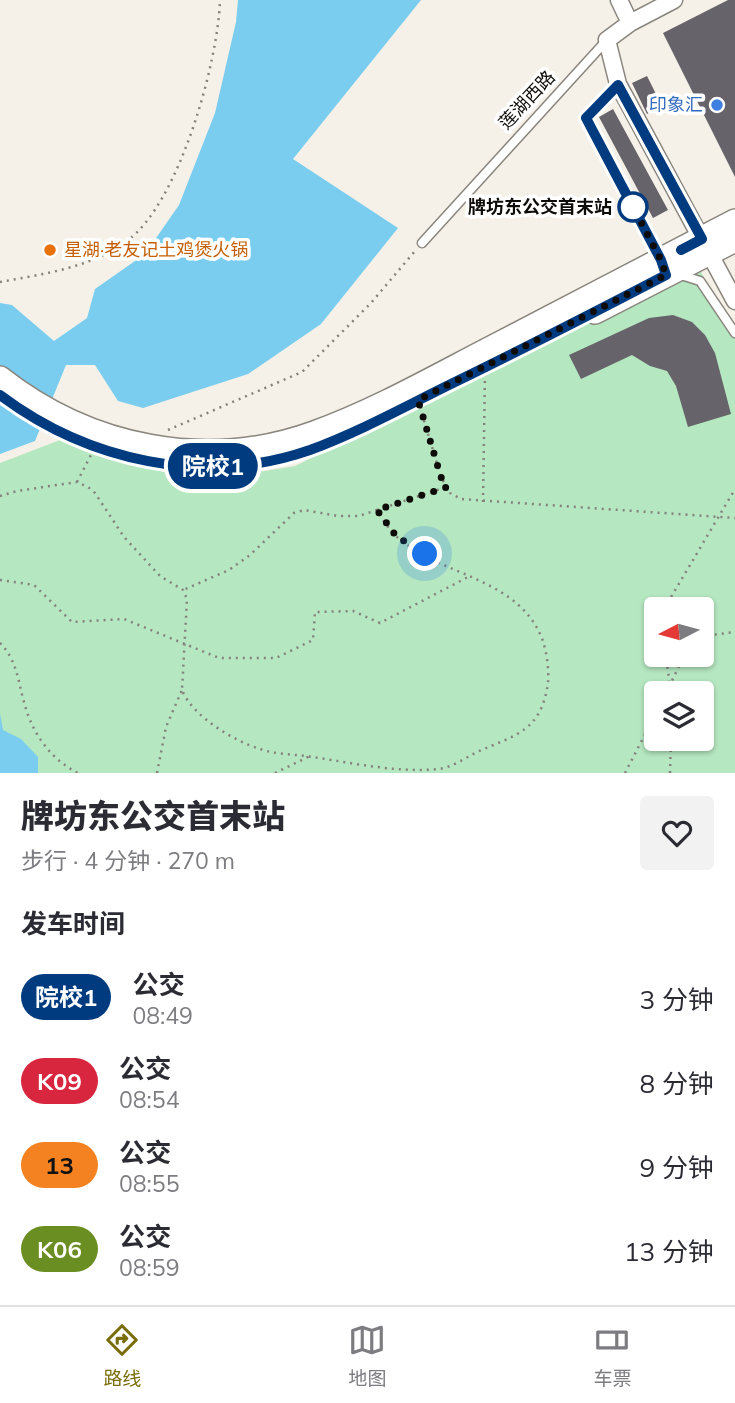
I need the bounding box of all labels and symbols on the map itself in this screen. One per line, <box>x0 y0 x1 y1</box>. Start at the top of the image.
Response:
street label: 莲湖西路 <box>494 65 560 134</box>
place label: 印象汇 <box>649 93 703 116</box>
marker: 印象汇 <box>709 97 725 113</box>
marker: 牌坊东公交首末站 <box>618 192 648 222</box>
place label: 牌坊东公交首末站 <box>468 195 612 218</box>
place label: 星湖·老友记土鸡煲火锅 <box>64 238 248 261</box>
marker: 星湖·老友记土鸡煲火锅 <box>42 242 58 258</box>
line badge: 院校1 <box>173 443 253 489</box>
your location <box>407 536 442 571</box>
north arrow <box>644 597 714 667</box>

